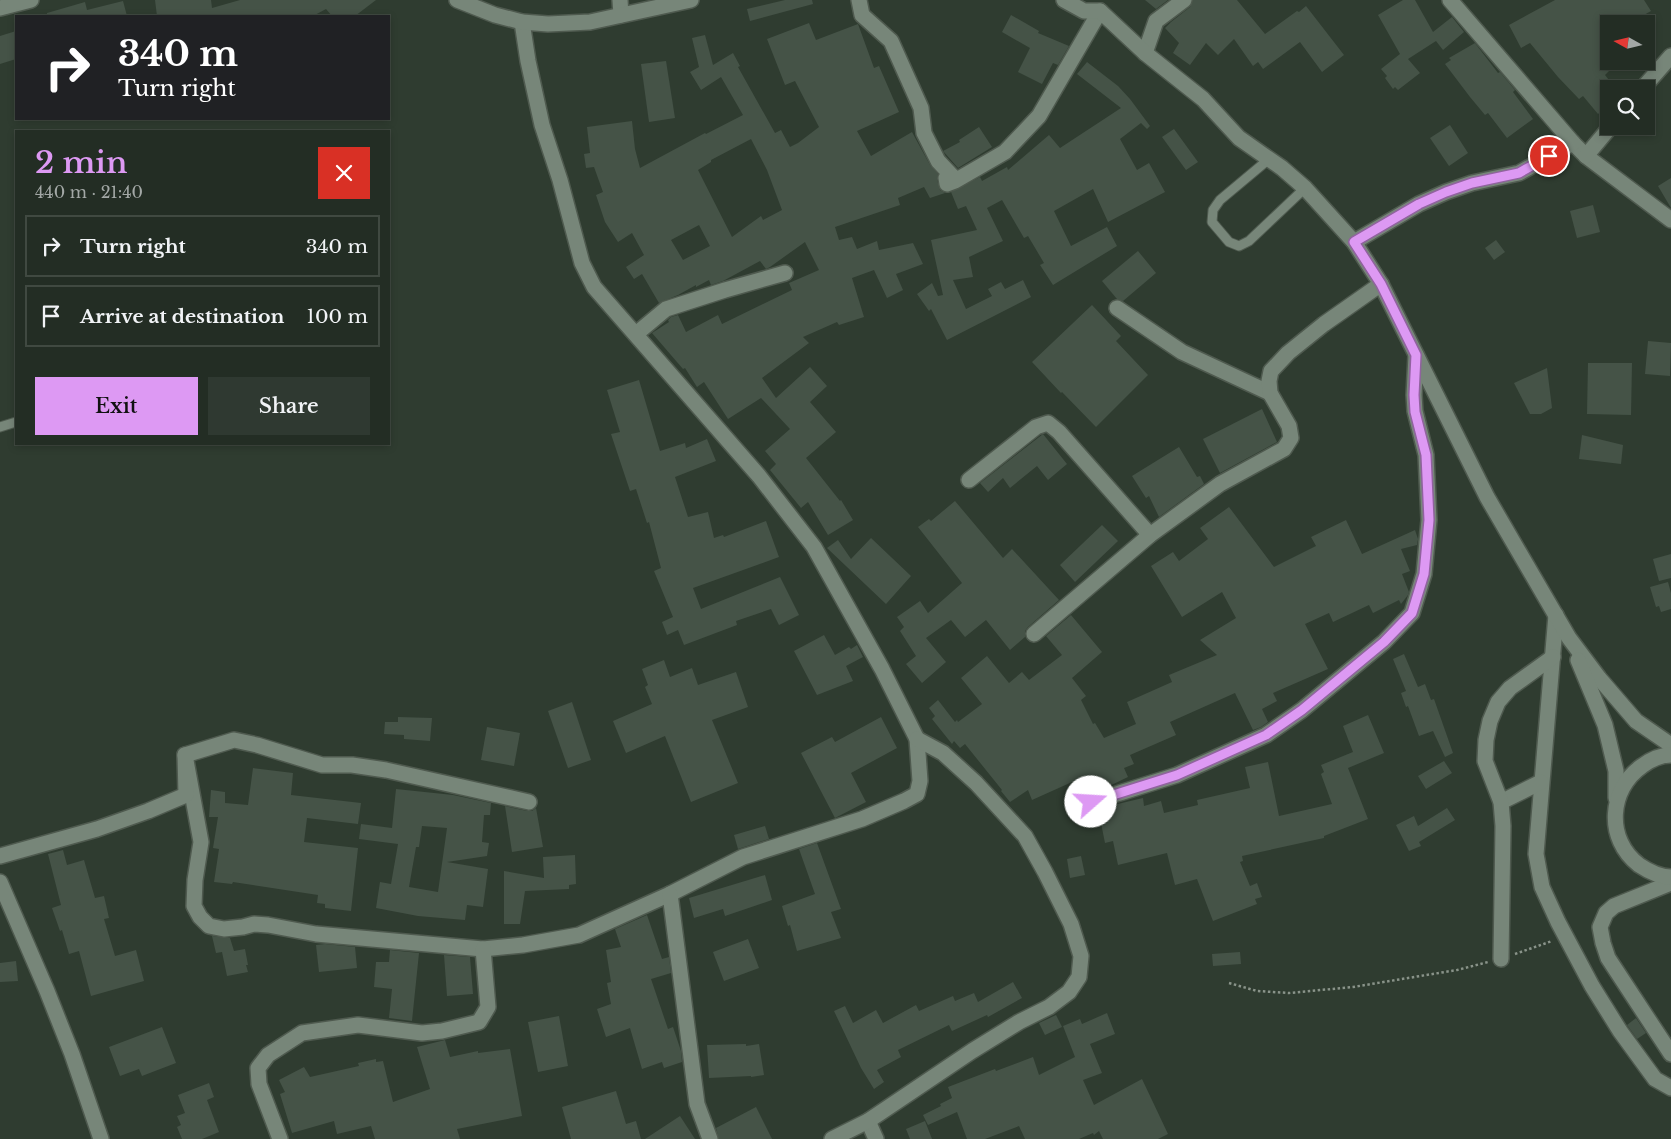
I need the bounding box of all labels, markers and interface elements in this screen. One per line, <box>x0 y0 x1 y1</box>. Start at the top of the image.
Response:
north arrow <box>1600 15 1655 70</box>
map controls <box>1600 15 1655 135</box>
text: 340 m <box>118 32 238 75</box>
icon: right <box>35 35 100 100</box>
text: Turn right <box>118 75 236 102</box>
button: search <box>1600 80 1655 135</box>
pin <box>1528 135 1570 177</box>
icon: arrive <box>1535 142 1563 170</box>
text: 2 min <box>35 144 127 181</box>
button: close <box>318 147 370 199</box>
text: 440 m · 21:40 <box>35 182 143 202</box>
icon: right <box>37 232 65 260</box>
text: Turn right <box>80 235 186 258</box>
text: 340 m <box>306 235 368 258</box>
icon: arrive <box>37 302 65 330</box>
text: Arrive at destination <box>80 305 284 328</box>
text: 100 m <box>307 305 368 328</box>
button: Exit <box>35 377 198 435</box>
button: Share <box>208 377 370 435</box>
position arrow <box>1064 775 1116 827</box>

